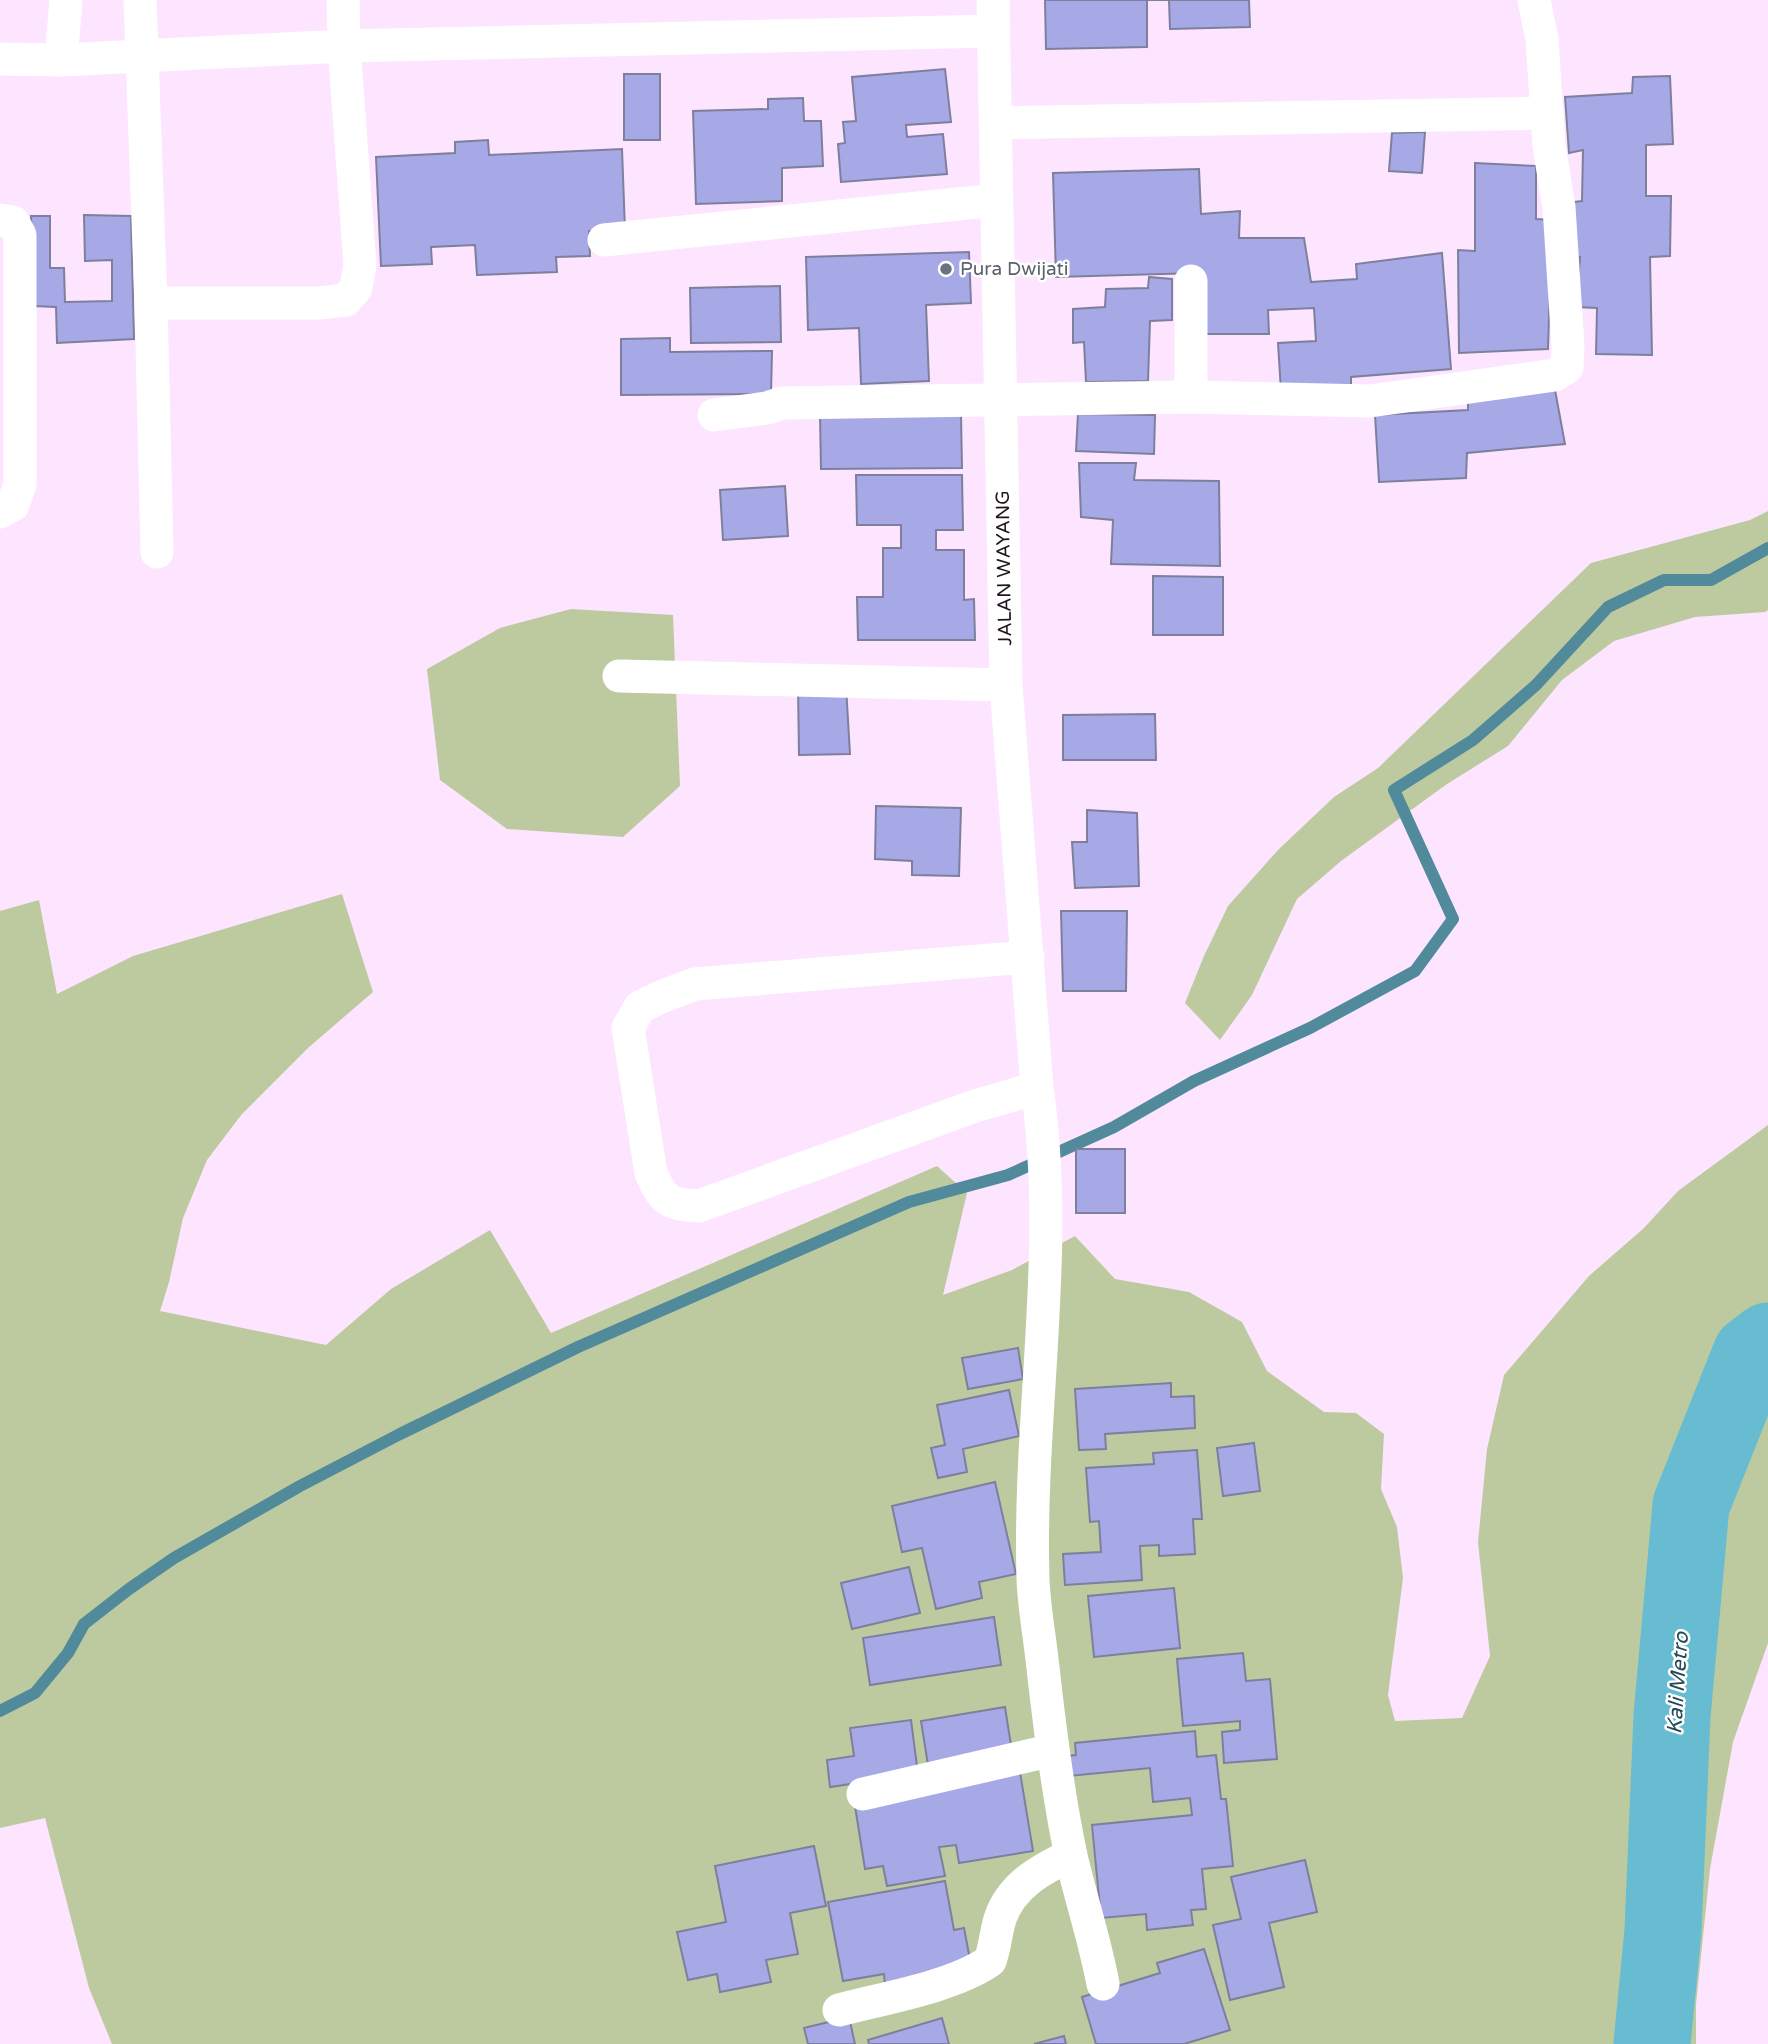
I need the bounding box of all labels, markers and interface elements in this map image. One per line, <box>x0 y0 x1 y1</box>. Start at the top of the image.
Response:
place label: Pura Dwijati <box>960 258 1068 280</box>
marker: Pura Dwijati <box>938 261 954 277</box>
street label: JALAN WAYANG <box>992 490 1016 646</box>
water label: Kali Metro <box>1662 1630 1694 1735</box>

